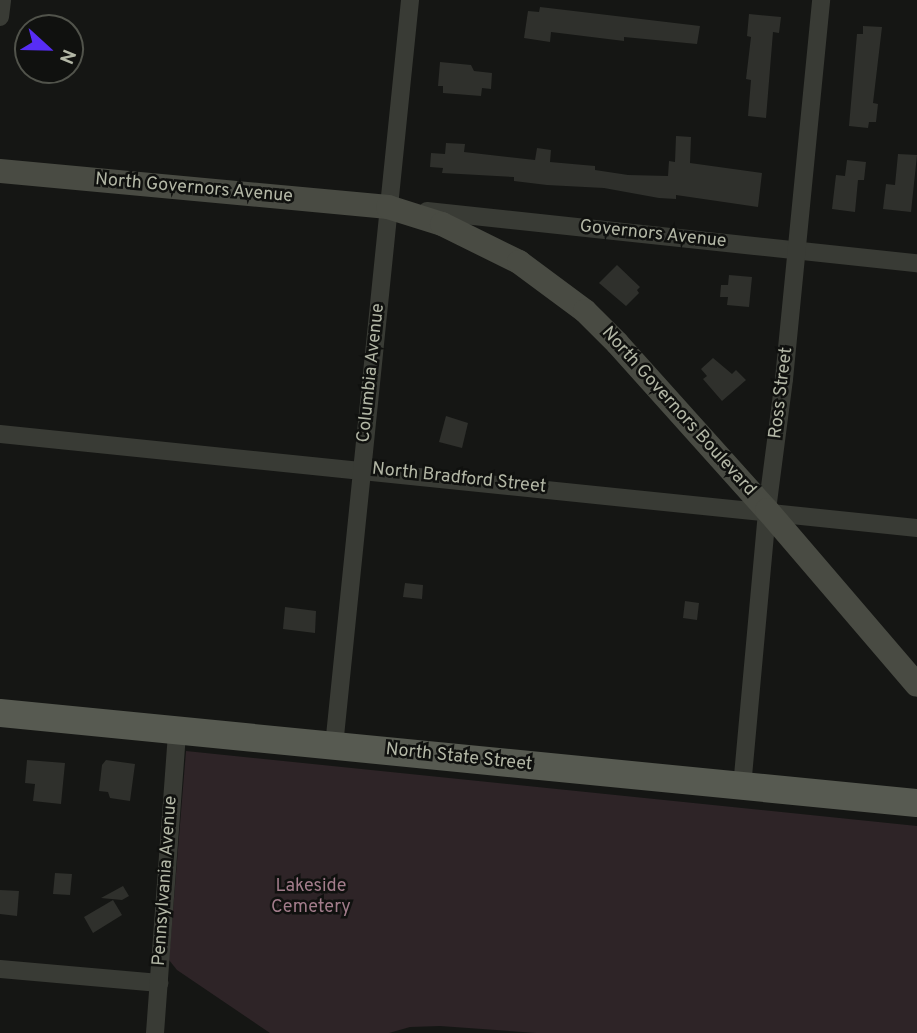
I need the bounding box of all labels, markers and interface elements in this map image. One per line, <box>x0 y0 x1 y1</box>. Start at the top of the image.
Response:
north arrow <box>14 14 84 84</box>
text: N <box>53 45 80 67</box>
street label: North Governors Avenue <box>94 170 294 208</box>
street label: Governors Avenue <box>578 217 728 253</box>
street label: Columbia Avenue <box>354 302 390 444</box>
street label: North Governors Boulevard <box>596 323 760 501</box>
street label: Ross Street <box>766 346 798 440</box>
street label: North Bradford Street <box>371 459 547 499</box>
street label: North State Street <box>385 740 533 776</box>
street label: Pennsylvania Avenue <box>149 795 183 967</box>
park label: Lakeside Cemetery <box>271 877 351 920</box>

